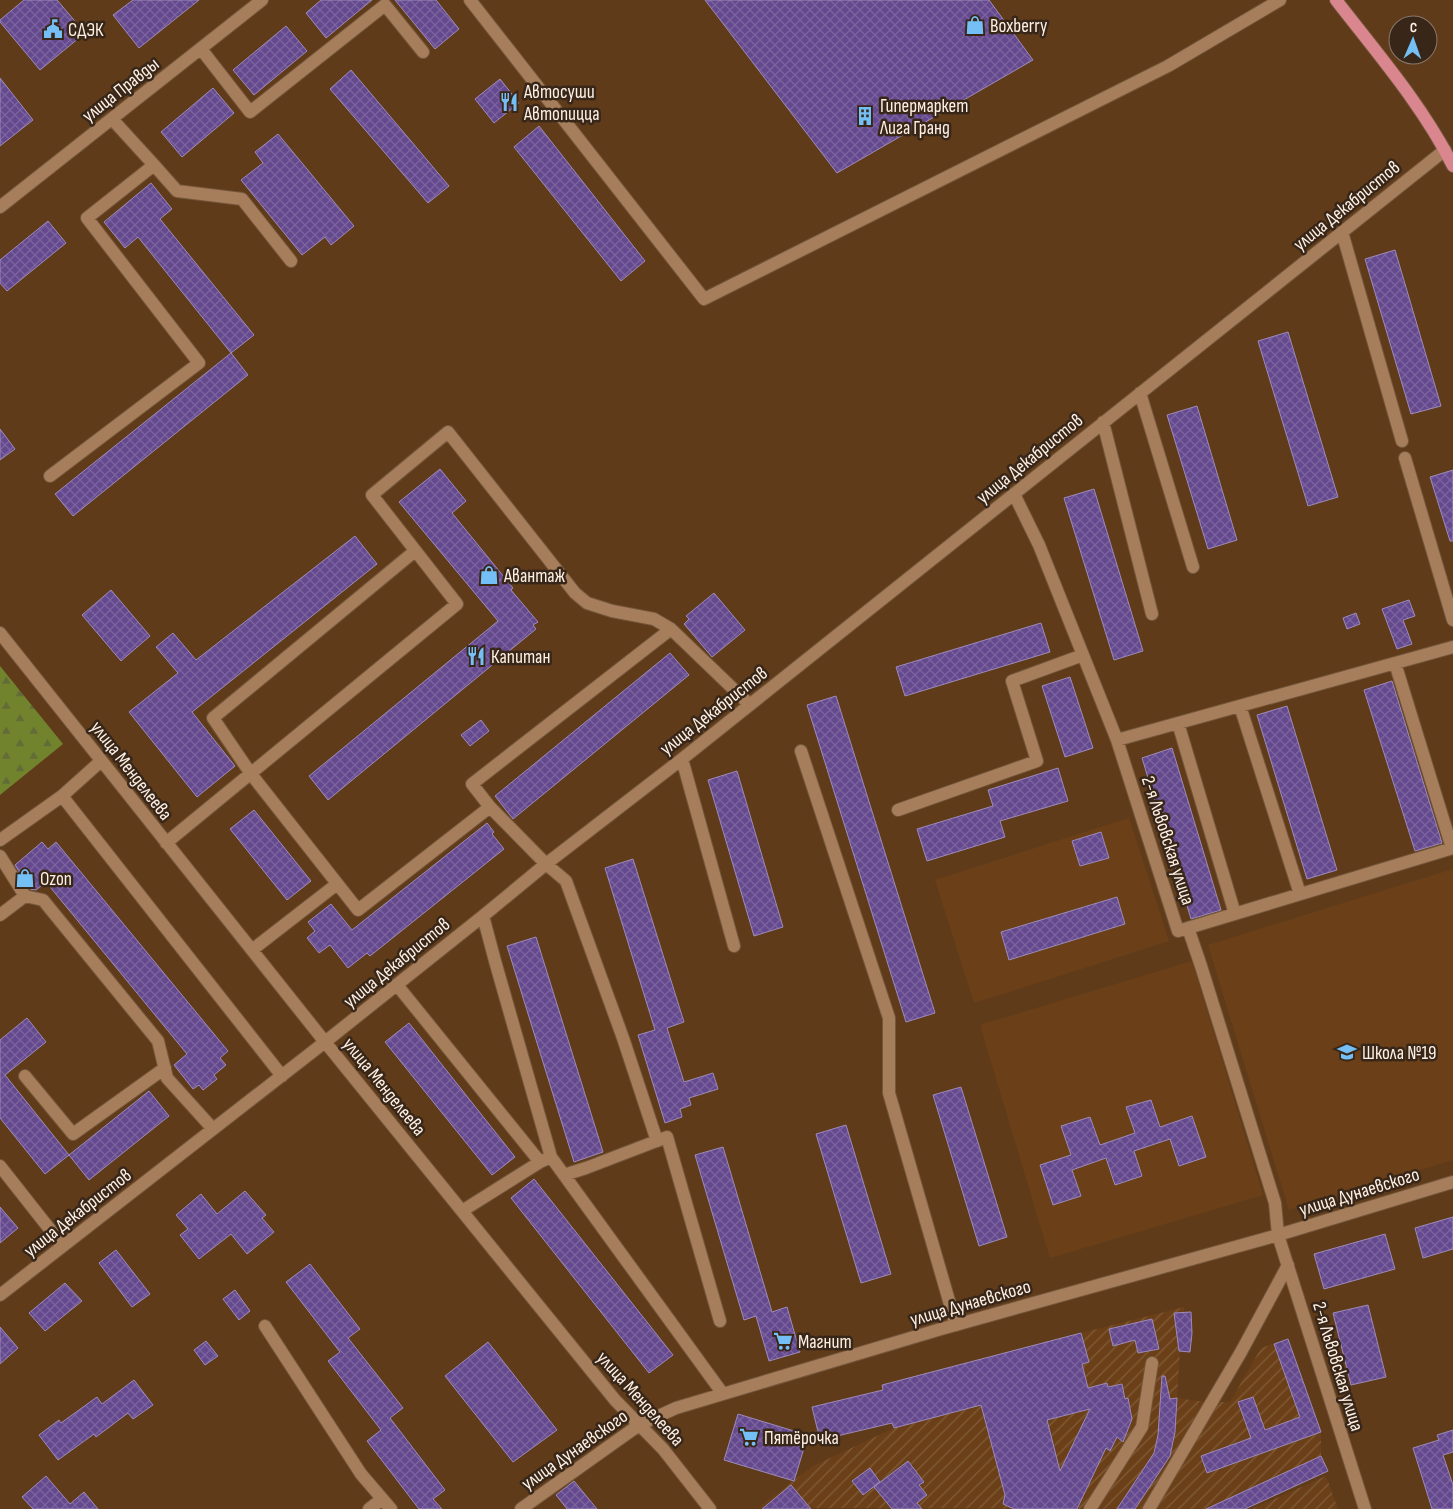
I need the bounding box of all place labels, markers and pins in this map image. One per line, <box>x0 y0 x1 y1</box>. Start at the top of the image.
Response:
shop icon: Boxberry <box>964 14 986 36</box>
place label: Boxberry <box>990 15 1048 38</box>
public building icon: СДЭК <box>42 18 64 40</box>
place label: СДЭК <box>68 19 104 42</box>
place label: Автосуши Автопицца <box>523 81 599 126</box>
restaurant icon: Автосуши Автопицца <box>498 91 520 113</box>
place label: Гипермаркет Лига Гранд <box>879 95 968 140</box>
building icon: Гипермаркет Лига Гранд <box>854 105 876 127</box>
shop icon: Авантаж <box>478 564 500 586</box>
place label: Авантаж <box>503 565 566 588</box>
restaurant icon: Капитан <box>465 645 487 667</box>
place label: Капитан <box>491 646 550 669</box>
shop icon: Ozon <box>14 867 36 889</box>
place label: Ozon <box>40 868 72 891</box>
school or university icon: Школа №19 <box>1336 1041 1358 1063</box>
place label: Школа №19 <box>1362 1042 1437 1065</box>
supermarket icon: Магнит <box>772 1330 794 1352</box>
place label: Магнит <box>798 1331 852 1354</box>
supermarket icon: Пятёрочка <box>738 1426 760 1448</box>
place label: Пятёрочка <box>764 1427 839 1450</box>

